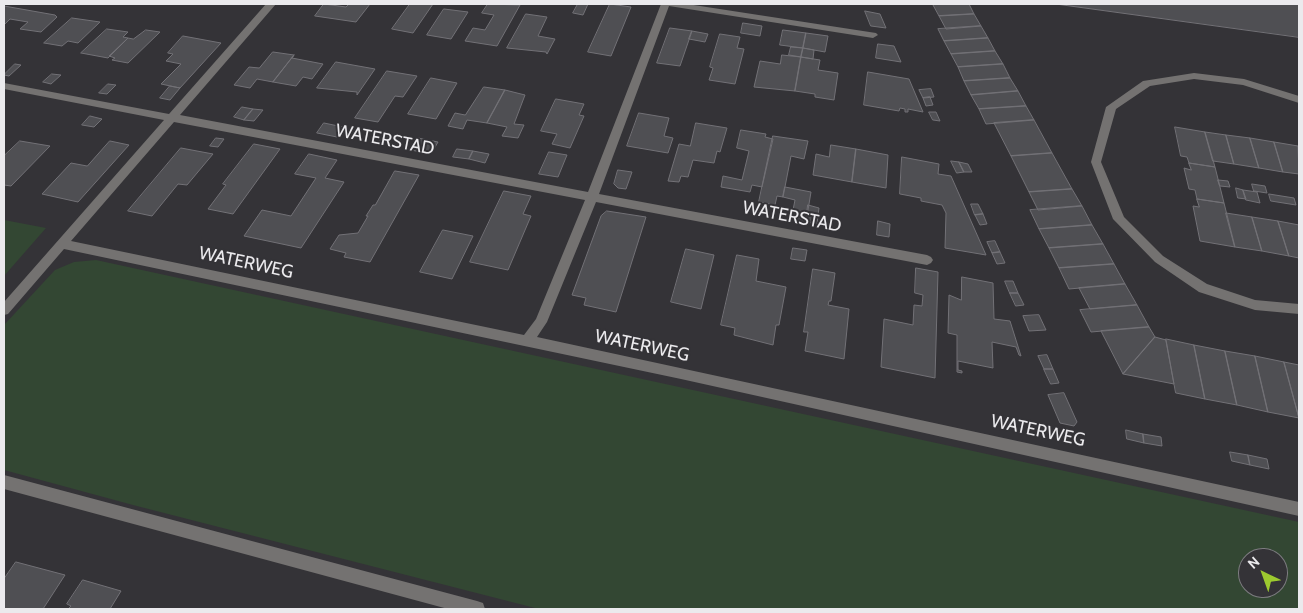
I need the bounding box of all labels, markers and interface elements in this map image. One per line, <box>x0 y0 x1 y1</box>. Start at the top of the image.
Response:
street label: WATERSTAD <box>334 120 436 160</box>
street label: WATERSTAD <box>741 197 843 237</box>
street label: WATERWEG <box>197 242 295 284</box>
street label: WATERWEG <box>593 325 691 367</box>
street label: WATERWEG <box>989 410 1087 452</box>
north arrow <box>1238 548 1288 598</box>
text: N <box>1244 553 1263 573</box>

